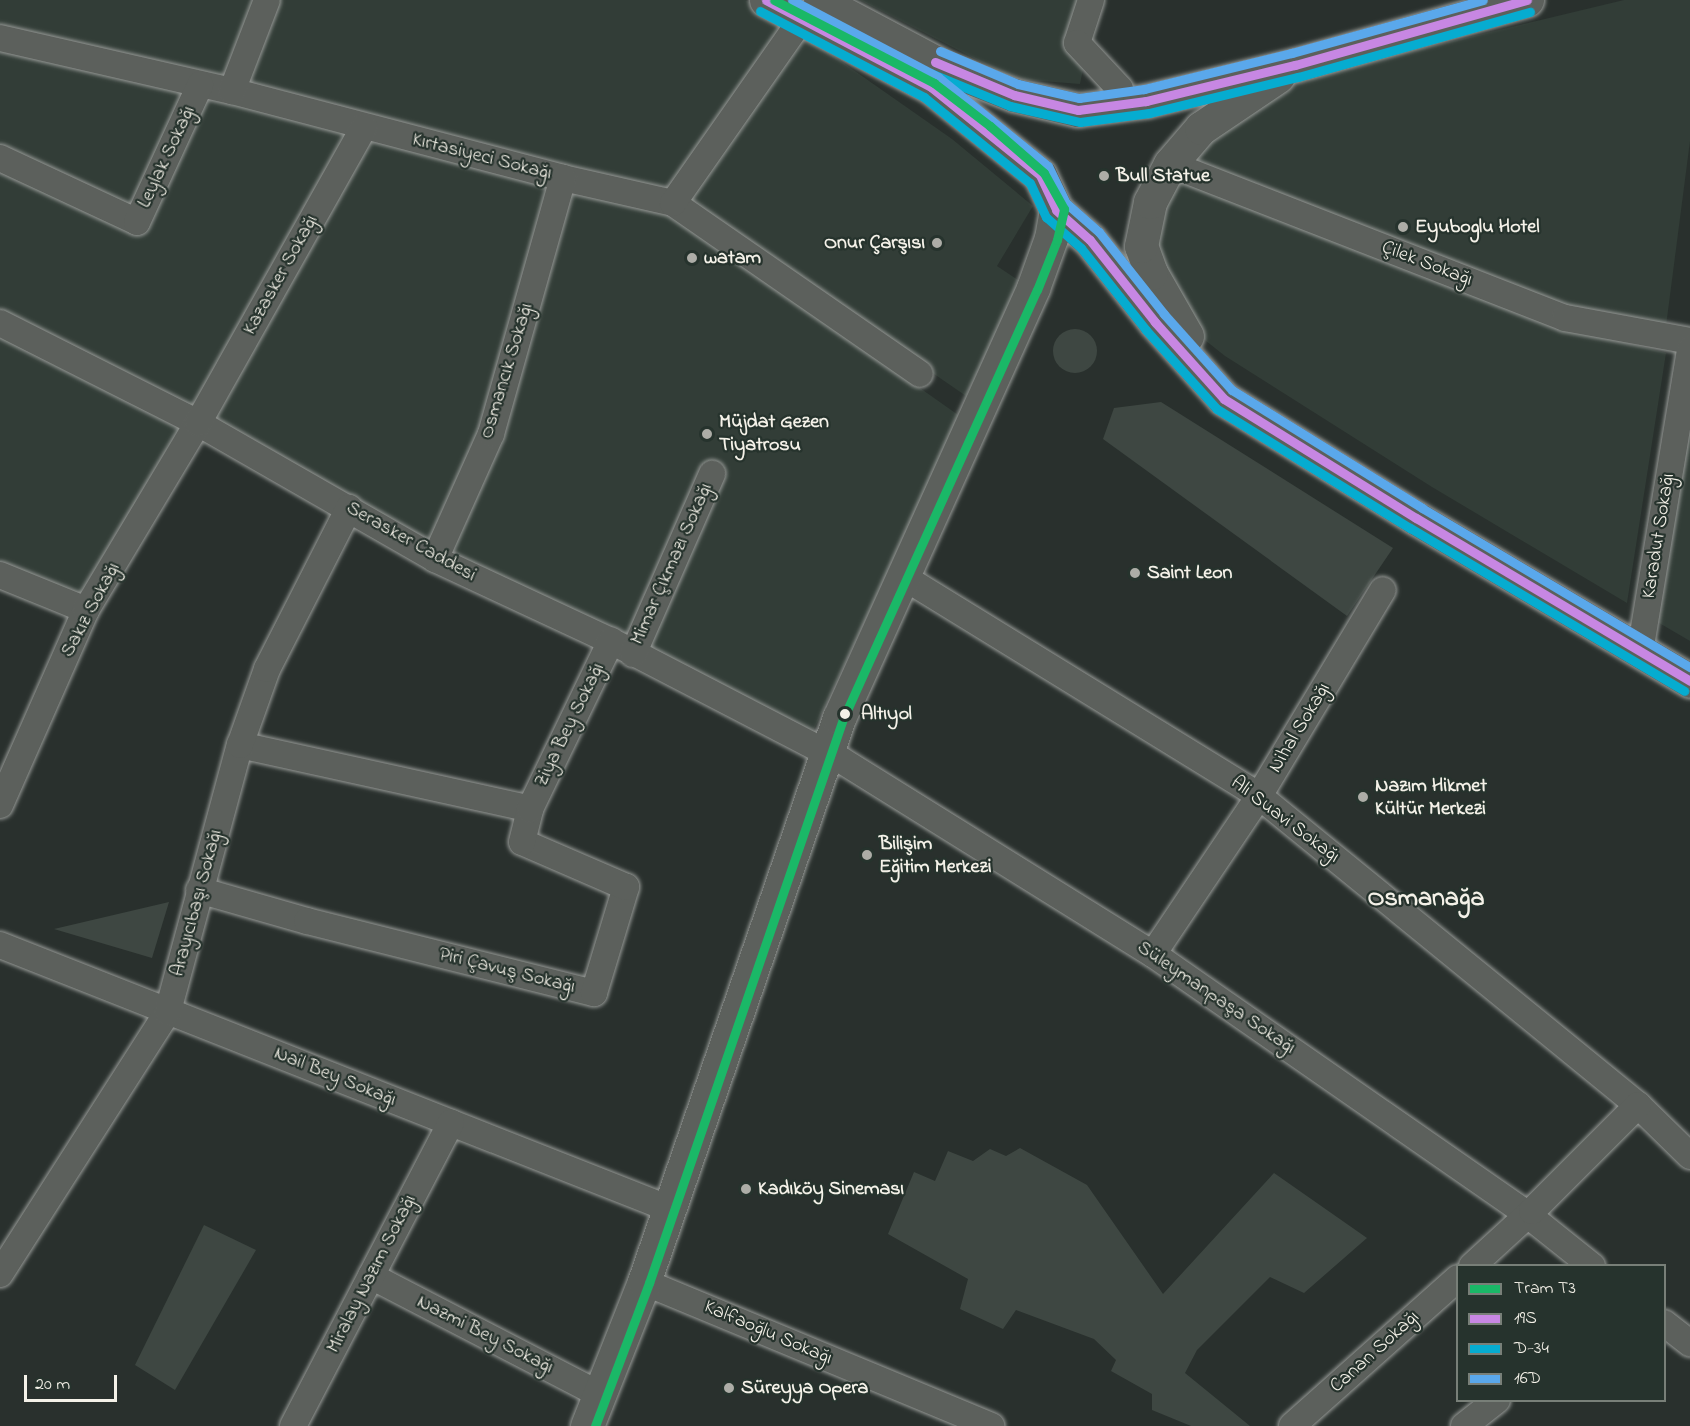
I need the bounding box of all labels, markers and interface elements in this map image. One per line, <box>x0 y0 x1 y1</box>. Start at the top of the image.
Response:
street label: Leylak Sokağı <box>133 102 201 212</box>
street label: Kırtasiyeci Sokağı <box>410 128 554 186</box>
place label: Bull Statue <box>1116 164 1210 188</box>
marker: Bull Statue <box>1097 169 1111 183</box>
street label: Kazasker Sokağı <box>238 211 324 339</box>
place label: Eyuboglu Hotel <box>1415 215 1540 239</box>
marker: Eyuboglu Hotel <box>1396 220 1410 234</box>
place label: Onur Çarşısı <box>824 231 925 255</box>
marker: Onur Çarşısı <box>930 236 944 250</box>
street label: Çilek Sokağı <box>1378 236 1476 292</box>
place label: watam <box>704 246 761 270</box>
marker: watam <box>685 251 699 265</box>
street label: Osmancık Sokağı <box>475 300 539 442</box>
place label: Müjdat Gezen Tiyatrosu <box>719 410 829 457</box>
marker: Müjdat Gezen Tiyatrosu <box>700 427 714 441</box>
street label: Karadut Sokağı <box>1637 472 1681 600</box>
street label: Mimar Çıkmazı Sokağı <box>626 479 718 649</box>
street label: Serasker Caddesi <box>342 496 480 588</box>
street label: Sakız Sokağı <box>56 558 126 662</box>
place label: Saint Leon <box>1147 561 1232 585</box>
marker: Saint Leon <box>1128 566 1142 580</box>
street label: Ziya Bey Sokağı <box>530 659 610 791</box>
street label: Nihal Sokağı <box>1264 679 1336 777</box>
place label: Altıyol <box>861 702 912 726</box>
marker: Altıyol <box>834 703 856 725</box>
street label: Ali Suavi Sokağı <box>1226 771 1344 869</box>
place label: Nazım Hikmet Kültür Merkezi <box>1375 774 1487 821</box>
marker: Nazım Hikmet Kültür Merkezi <box>1356 790 1370 804</box>
street label: Arayıcıbaşı Sokağı <box>166 827 228 979</box>
place label: Bilişim Eğitim Merkezi <box>879 832 992 879</box>
marker: Bilişim Eğitim Merkezi <box>860 848 874 862</box>
district label: Osmanağa <box>1367 884 1485 916</box>
street label: Süleymanpaşa Sokağı <box>1132 936 1300 1060</box>
street label: Piri Çavuş Sokağı <box>436 942 578 1000</box>
street label: Nail Bey Sokağı <box>270 1042 400 1112</box>
place label: Kadıköy Sineması <box>758 1177 904 1201</box>
marker: Kadıköy Sineması <box>739 1182 753 1196</box>
street label: Miralay Nazım Sokağı <box>322 1191 422 1357</box>
legend <box>1456 1264 1666 1402</box>
text: Tram T3 <box>1514 1276 1576 1302</box>
street label: Nazmi Bey Sokağı <box>413 1290 557 1380</box>
street label: Kalfaoğlu Sokağı <box>700 1295 836 1371</box>
street label: Canan Sokağı <box>1325 1306 1425 1398</box>
text: 19S <box>1514 1306 1537 1332</box>
text: D-34 <box>1514 1336 1549 1362</box>
scale bar <box>27 1363 120 1401</box>
text: 16D <box>1514 1366 1541 1392</box>
text: 20 m <box>35 1372 70 1398</box>
place label: Süreyya Opera <box>741 1376 868 1400</box>
marker: Süreyya Opera <box>722 1381 736 1395</box>

